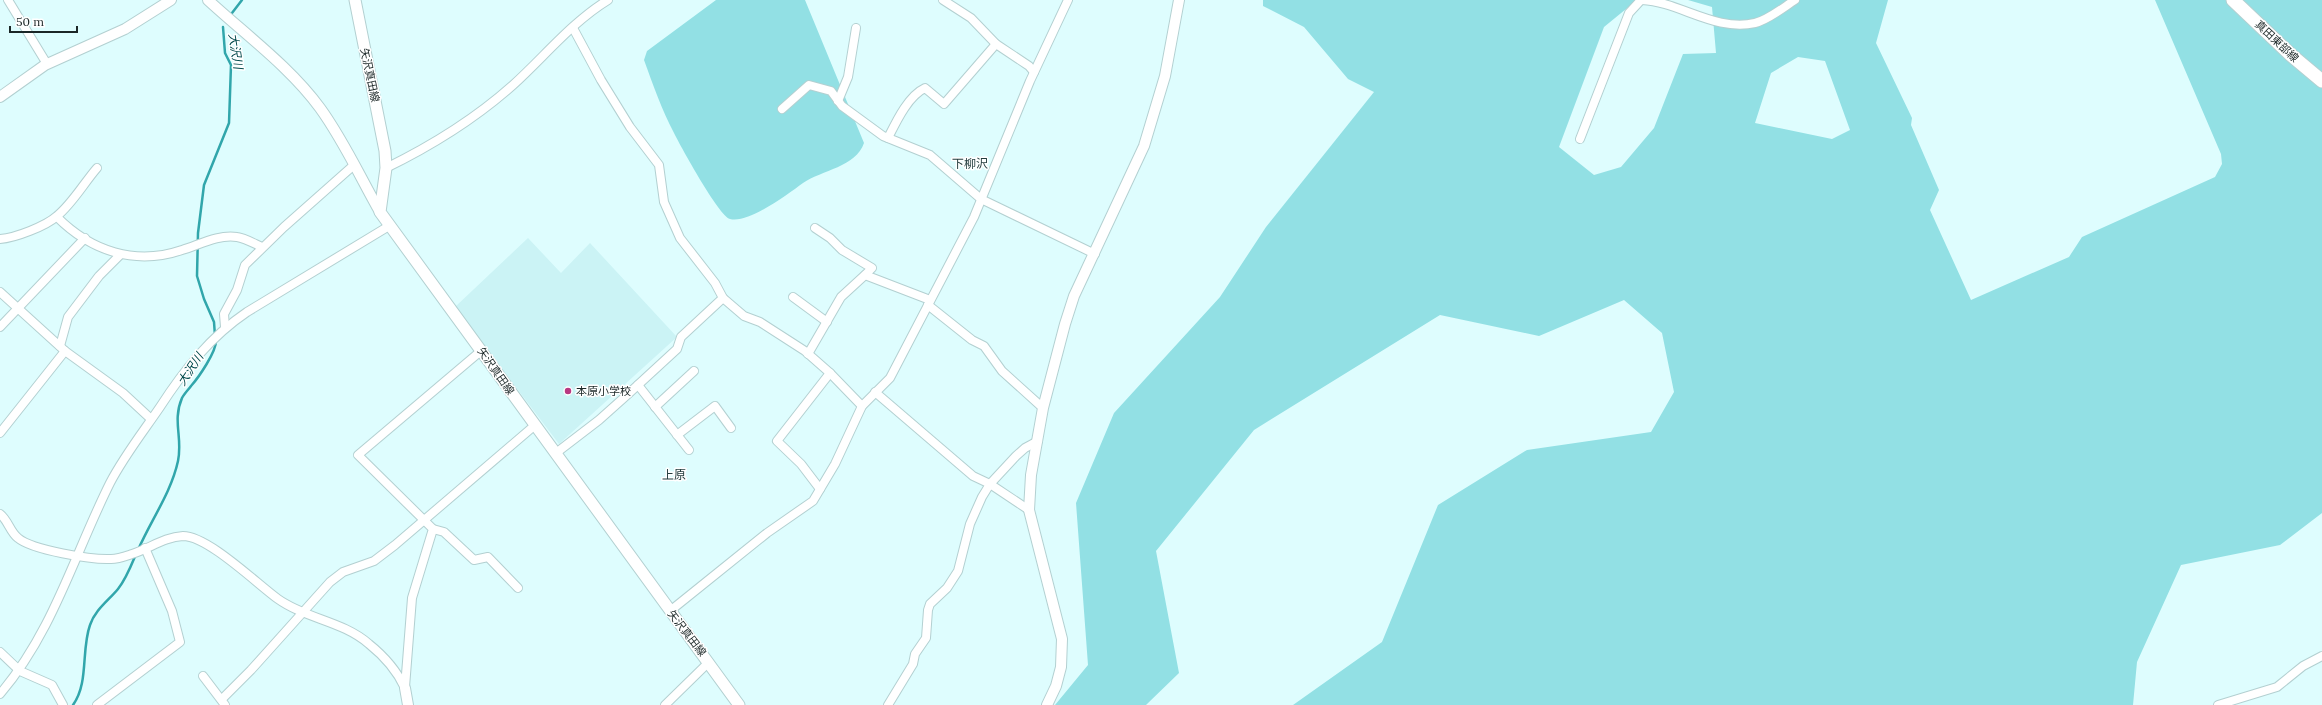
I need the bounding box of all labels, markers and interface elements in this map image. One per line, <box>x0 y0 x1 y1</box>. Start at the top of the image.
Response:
scale bar <box>10 8 77 34</box>
text: 50 m <box>16 14 44 29</box>
street label: 真田東部線 <box>2252 17 2302 65</box>
water label: 大沢川 <box>226 32 247 72</box>
street label: 矢沢真田線 <box>357 47 383 103</box>
district label: 下柳沢 <box>952 156 988 171</box>
street label: 矢沢真田線 <box>474 344 518 398</box>
water label: 大沢川 <box>174 348 207 388</box>
place label: 本原小学校 <box>576 384 631 398</box>
marker: 本原小学校 <box>563 386 573 396</box>
district label: 上原 <box>662 467 686 482</box>
street label: 矢沢真田線 <box>665 607 709 659</box>

